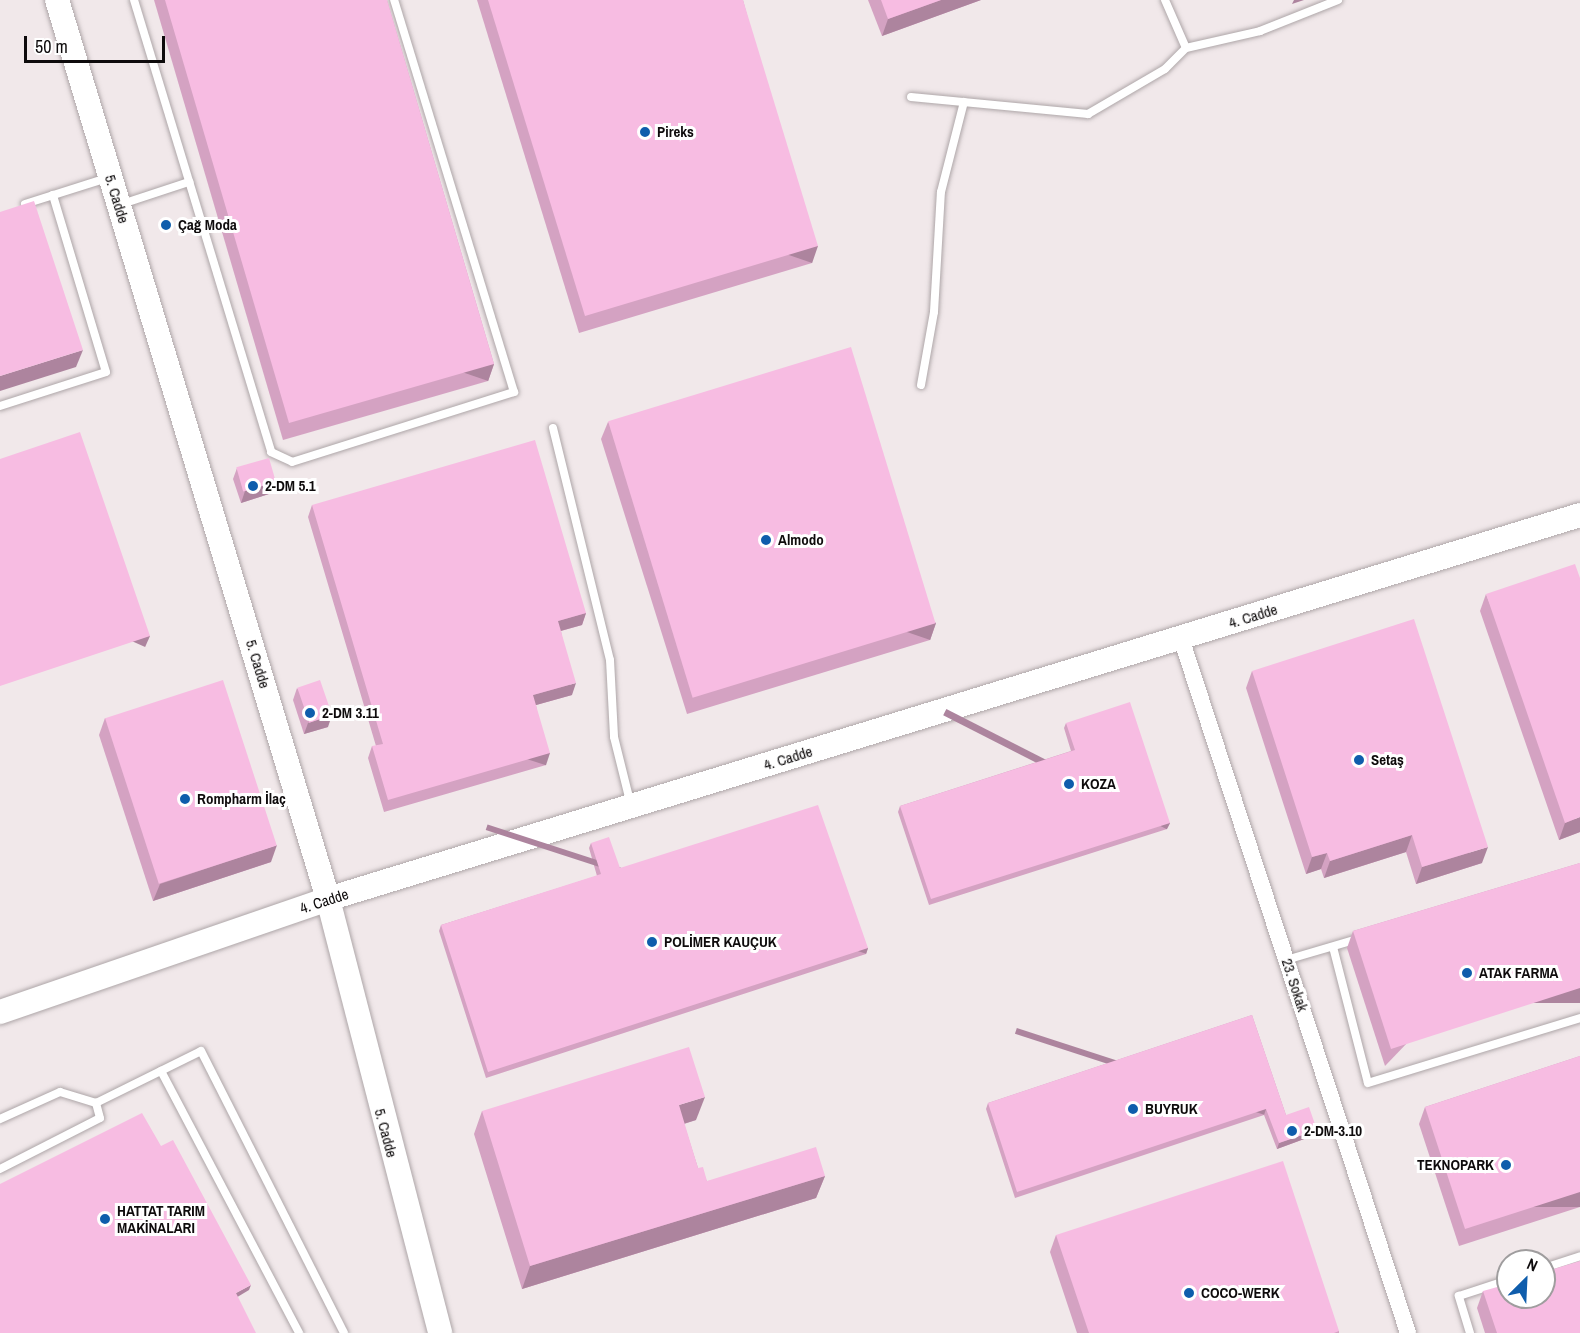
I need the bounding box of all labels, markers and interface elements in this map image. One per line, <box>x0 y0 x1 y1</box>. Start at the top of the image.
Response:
scale bar <box>27 24 168 62</box>
text: 50 m <box>35 34 68 59</box>
place label: Pireks <box>657 123 694 141</box>
marker: Pireks <box>638 125 652 139</box>
street label: 5. Cadde <box>101 172 133 226</box>
place label: Çağ Moda <box>178 216 237 234</box>
marker: Çağ Moda <box>159 218 173 232</box>
place label: 2-DM 5.1 <box>265 477 316 495</box>
marker: 2-DM 5.1 <box>246 479 260 493</box>
place label: Almodo <box>778 531 824 549</box>
marker: Almodo <box>759 533 773 547</box>
street label: 4. Cadde <box>1226 600 1280 632</box>
street label: 5. Cadde <box>242 637 274 691</box>
place label: 2-DM 3.11 <box>322 704 379 722</box>
marker: 2-DM 3.11 <box>303 706 317 720</box>
street label: 4. Cadde <box>761 742 815 774</box>
place label: Setaş <box>1371 751 1404 769</box>
marker: Setaş <box>1352 753 1366 767</box>
place label: KOZA <box>1081 775 1116 793</box>
marker: KOZA <box>1062 777 1076 791</box>
place label: Rompharm İlaç <box>197 790 286 808</box>
marker: Rompharm İlaç <box>178 792 192 806</box>
street label: 4. Cadde <box>297 885 351 917</box>
place label: POLİMER KAUÇUK <box>664 933 777 951</box>
marker: POLİMER KAUÇUK <box>645 935 659 949</box>
street label: 23. Sokak <box>1278 956 1312 1014</box>
place label: ATAK FARMA <box>1479 964 1558 982</box>
marker: ATAK FARMA <box>1460 966 1474 980</box>
place label: BUYRUK <box>1145 1100 1198 1118</box>
marker: BUYRUK <box>1126 1102 1140 1116</box>
street label: 5. Cadde <box>371 1107 401 1159</box>
place label: 2-DM-3.10 <box>1304 1122 1362 1140</box>
marker: 2-DM-3.10 <box>1285 1124 1299 1138</box>
place label: TEKNOPARK <box>1417 1156 1494 1174</box>
marker: TEKNOPARK <box>1499 1158 1513 1172</box>
place label: HATTAT TARIM MAKİNALARI <box>117 1201 205 1236</box>
marker: HATTAT TARIM MAKİNALARI <box>98 1212 112 1226</box>
north arrow <box>1496 1249 1556 1309</box>
text: N <box>1524 1252 1541 1276</box>
place label: COCO-WERK <box>1201 1284 1280 1302</box>
marker: COCO-WERK <box>1182 1286 1196 1300</box>

